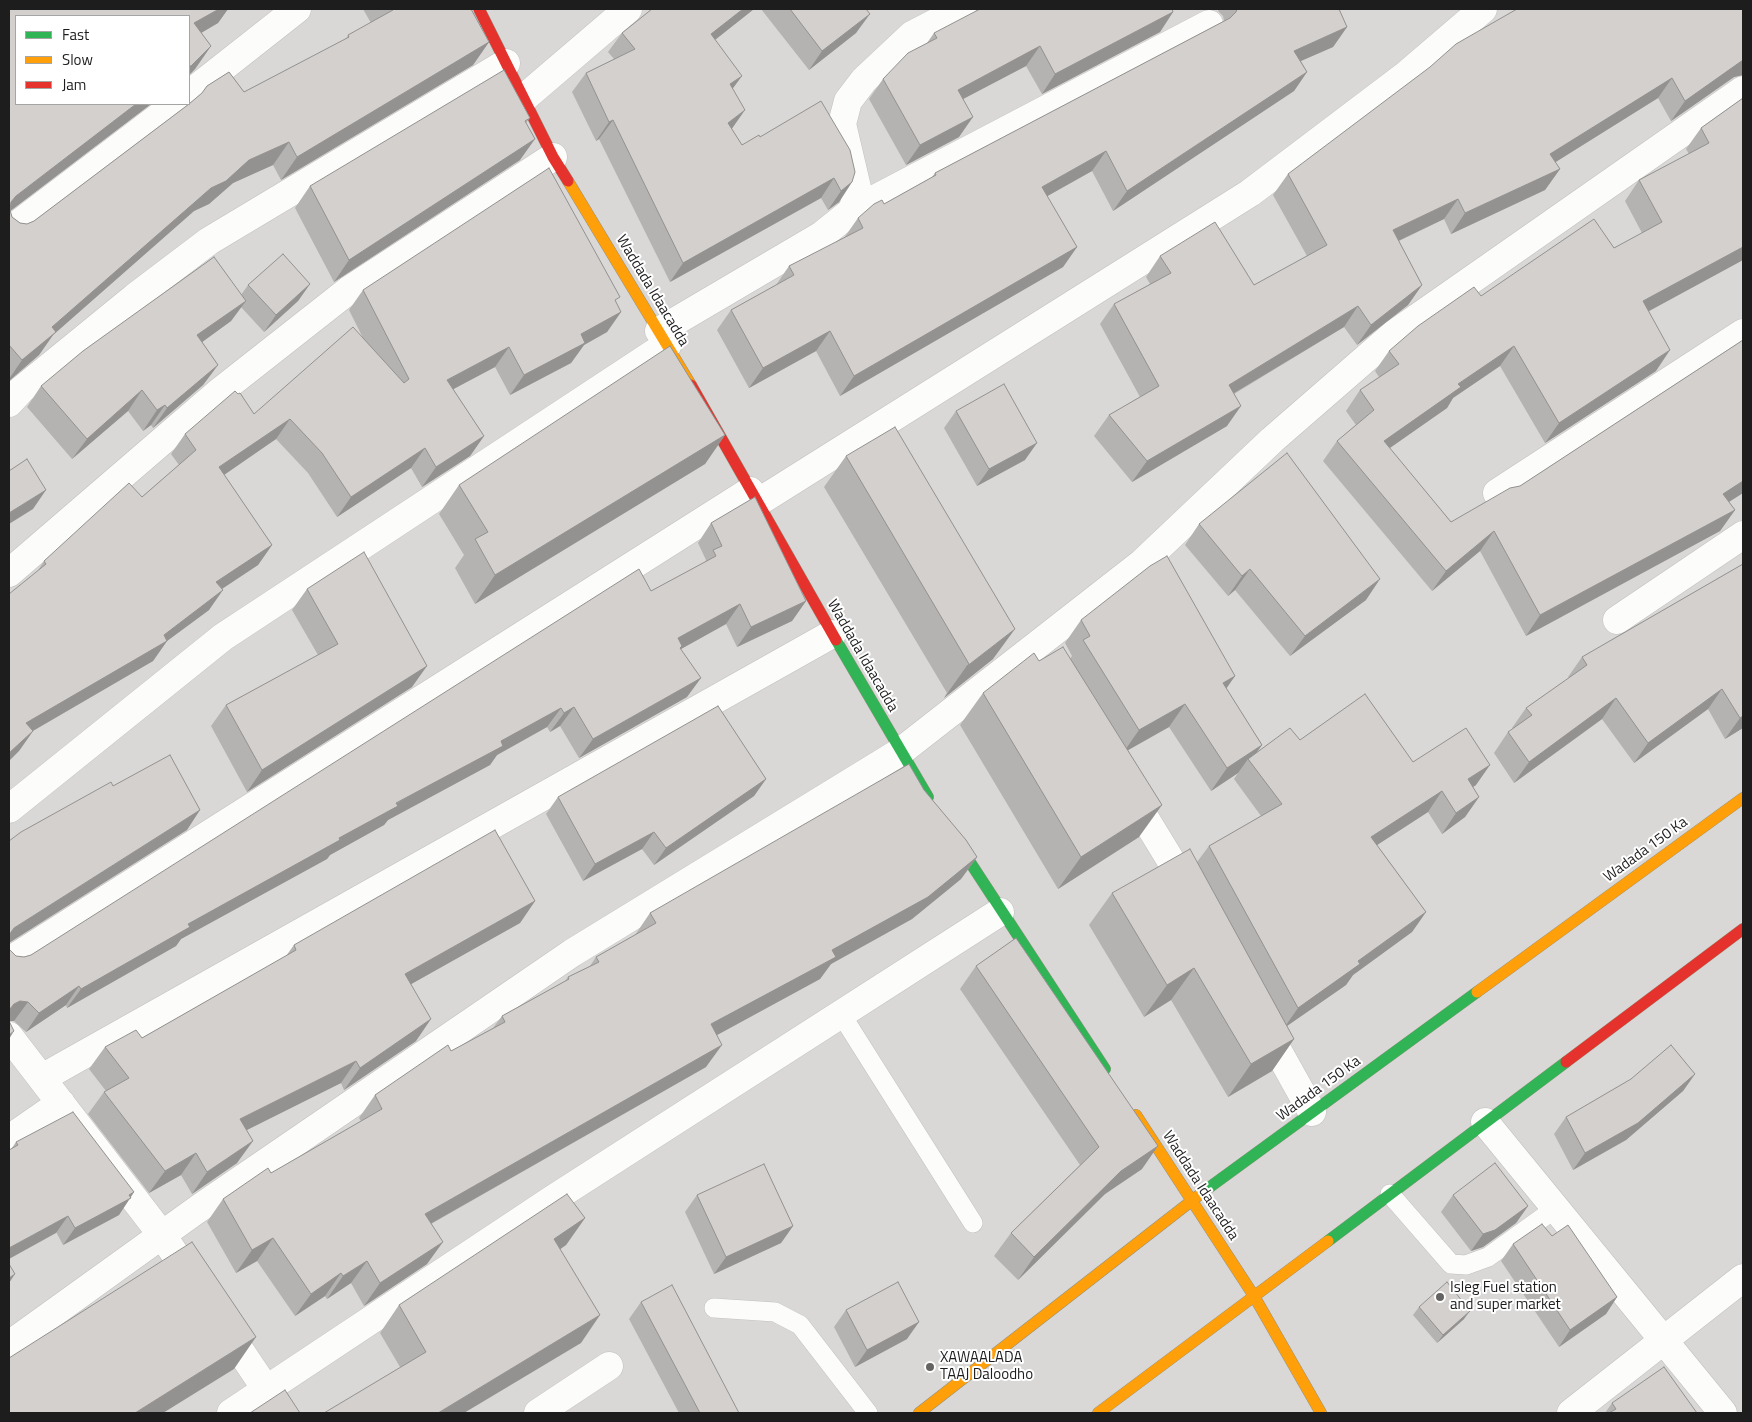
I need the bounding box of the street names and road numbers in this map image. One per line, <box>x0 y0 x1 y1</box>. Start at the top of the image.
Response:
street label: Waddada Idaacadda <box>612 232 692 350</box>
street label: Waddada Idaacadda <box>823 597 901 715</box>
street label: Wadada 150 Ka <box>1601 814 1691 886</box>
street label: Wadada 150 Ka <box>1274 1053 1364 1125</box>
street label: Waddada Idaacadda <box>1158 1128 1242 1244</box>

